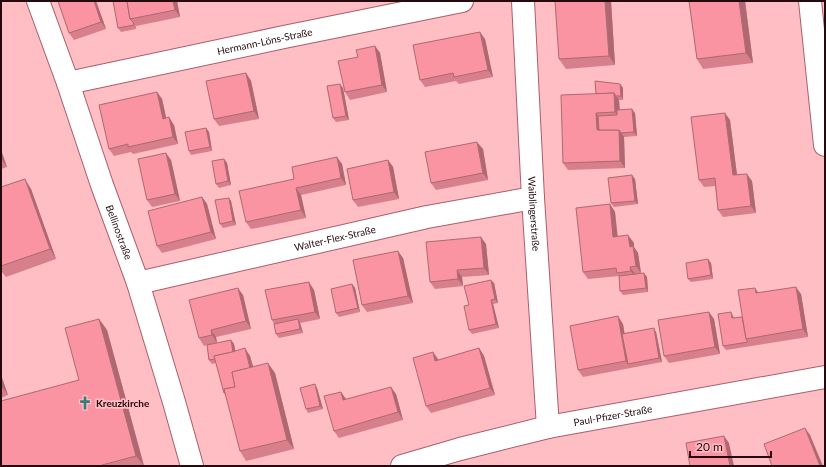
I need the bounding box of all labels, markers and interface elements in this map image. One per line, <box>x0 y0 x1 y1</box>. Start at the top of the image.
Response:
street label: Hermann-Löns-Straße <box>216 25 313 57</box>
street label: Waiblingerstraße <box>526 176 542 251</box>
street label: Bellinostraße <box>104 203 135 261</box>
street label: Walter-Flex-Straße <box>293 223 377 253</box>
church icon: Kreuzkirche <box>77 395 93 411</box>
place label: Kreuzkirche <box>96 397 150 409</box>
street label: Paul-Pfizer-Straße <box>573 402 653 428</box>
scale bar <box>690 433 771 459</box>
text: 20 m <box>696 439 723 454</box>

